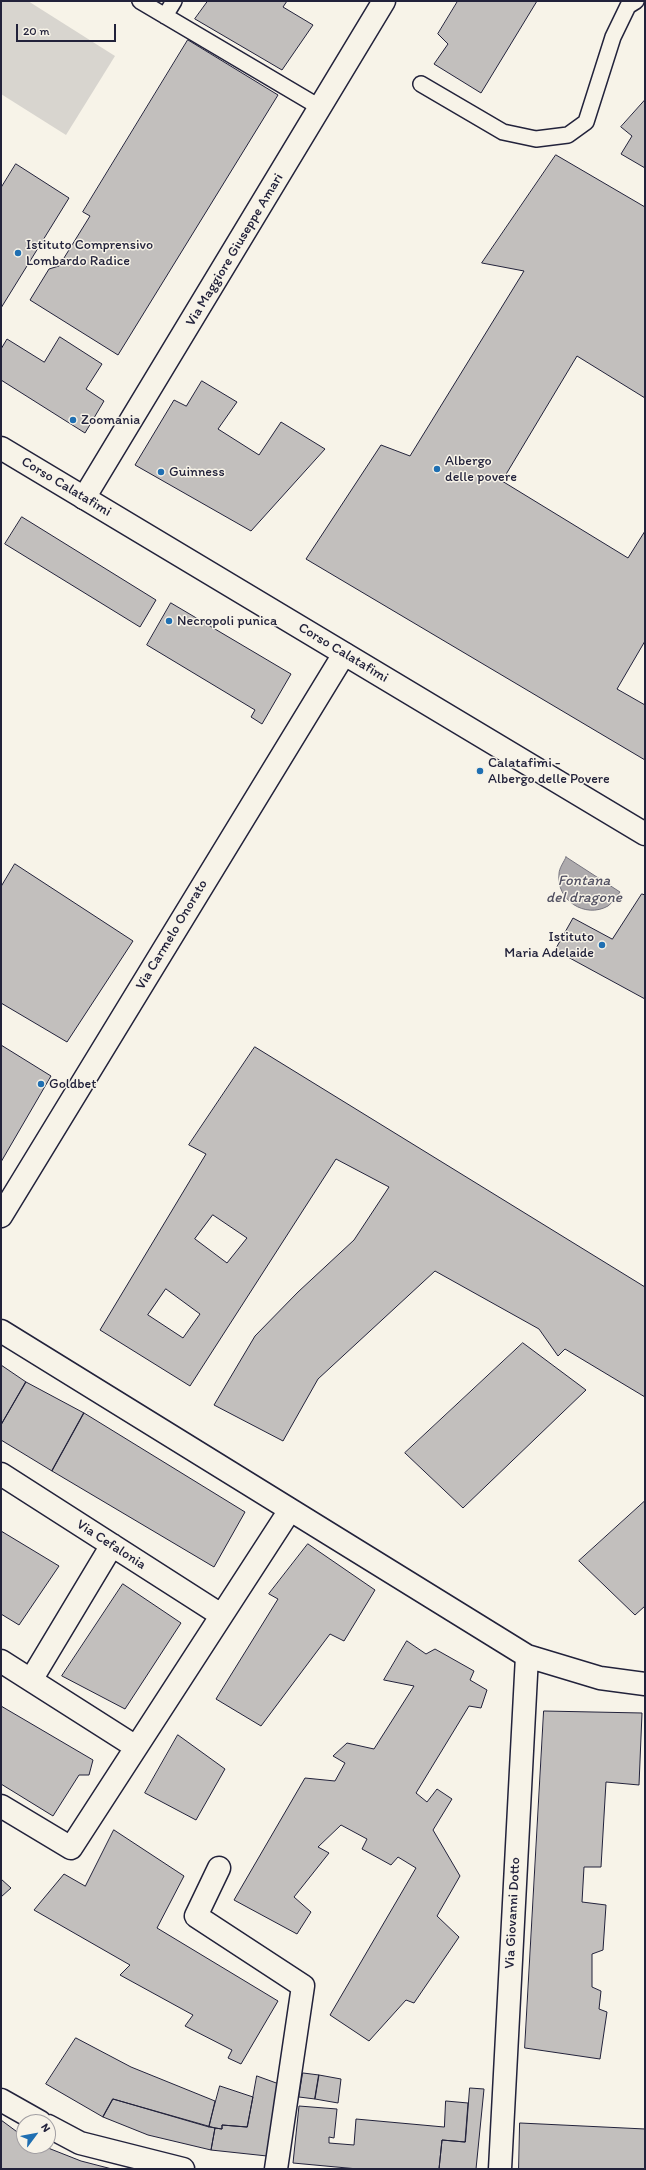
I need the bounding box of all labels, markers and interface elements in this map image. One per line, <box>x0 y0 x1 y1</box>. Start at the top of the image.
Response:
scale bar <box>18 16 118 42</box>
text: 20 m <box>23 24 50 38</box>
street label: Via Maggiore Giuseppe Amari <box>183 170 287 330</box>
place label: Istituto Comprensivo Lombardo Radice <box>26 237 153 270</box>
marker: Istituto Comprensivo Lombardo Radice <box>13 248 23 258</box>
place label: Zoomania <box>81 412 140 428</box>
marker: Zoomania <box>68 415 78 425</box>
street label: Corso Calatafimi <box>18 453 114 521</box>
place label: Albergo delle povere <box>445 453 517 486</box>
place label: Guinness <box>169 464 225 480</box>
marker: Albergo delle povere <box>432 464 442 474</box>
marker: Guinness <box>156 467 166 477</box>
place label: Necropoli punica <box>177 613 277 629</box>
marker: Necropoli punica <box>164 616 174 626</box>
street label: Corso Calatafimi <box>295 619 391 687</box>
place label: Calatafimi - Albergo delle Povere <box>488 755 610 788</box>
marker: Calatafimi - Albergo delle Povere <box>475 766 485 776</box>
water label: Fontana del dragone <box>546 872 622 907</box>
street label: Via Carmelo Onorato <box>132 877 212 993</box>
place label: Istituto Maria Adelaide <box>504 929 594 962</box>
marker: Istituto Maria Adelaide <box>597 940 607 950</box>
place label: Goldbet <box>49 1076 97 1092</box>
marker: Goldbet <box>36 1079 46 1089</box>
street label: Via Cefalonia <box>73 1516 149 1574</box>
street label: Via Giovanni Dotto <box>502 1857 524 1969</box>
north arrow <box>16 2114 56 2154</box>
text: N <box>38 2121 53 2135</box>

